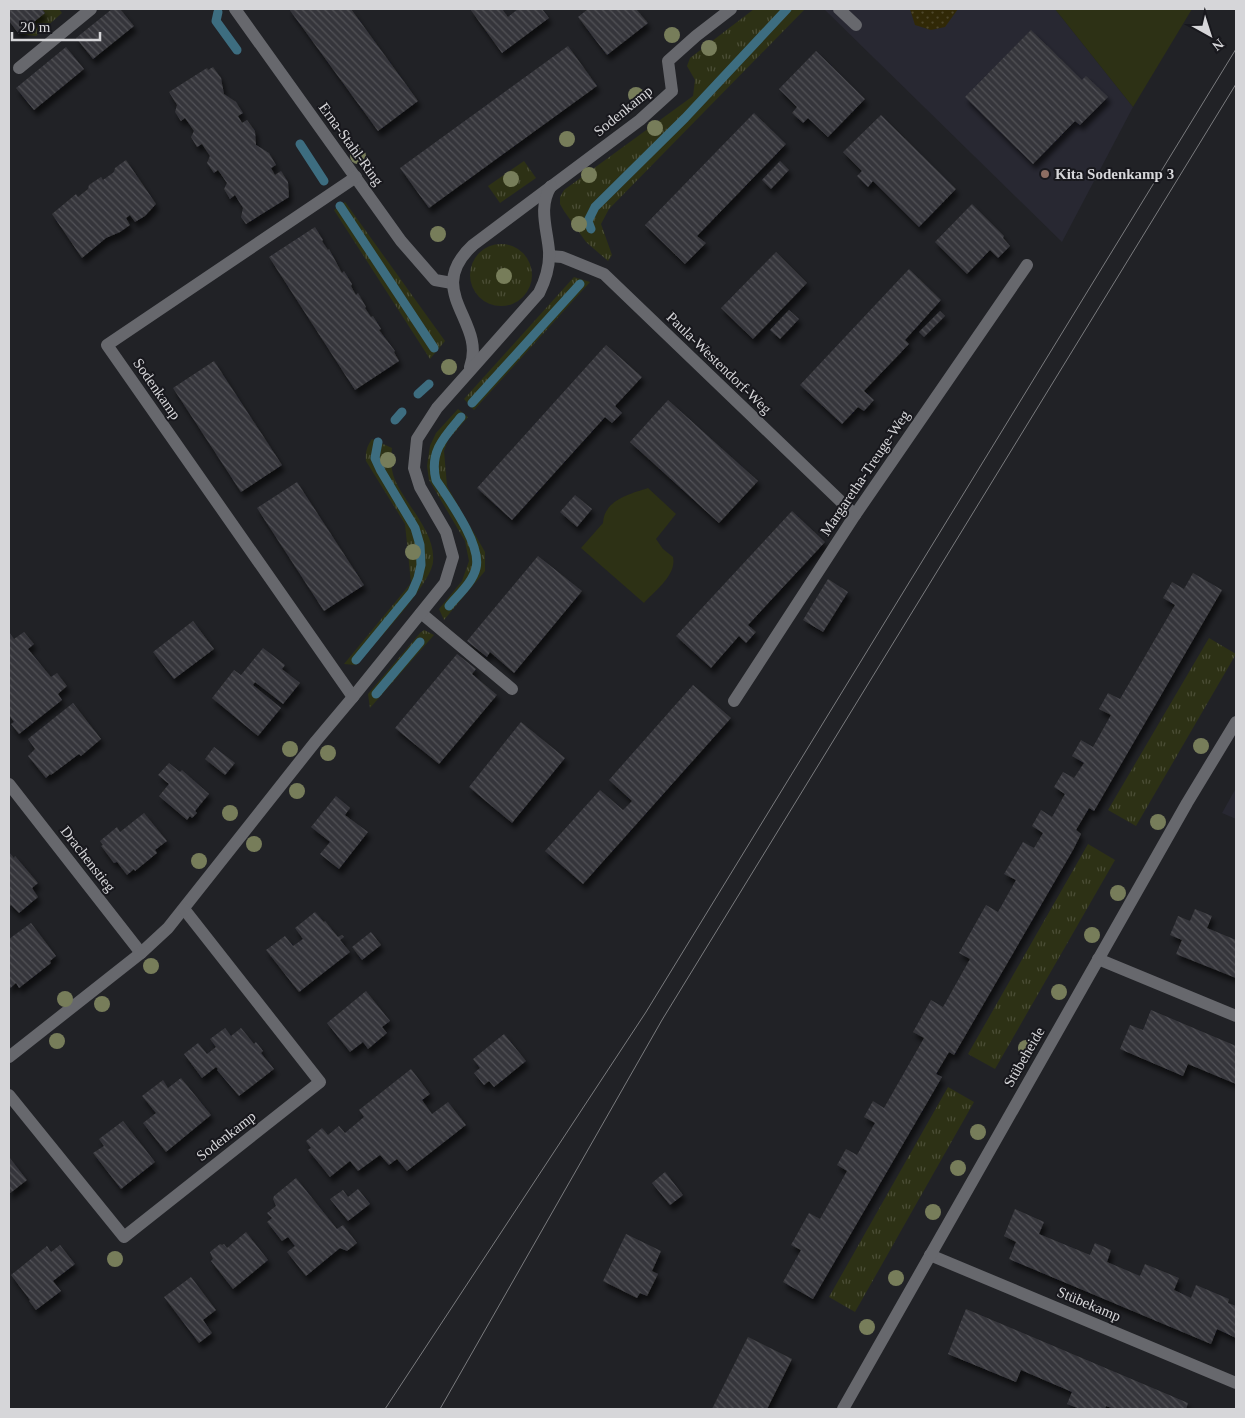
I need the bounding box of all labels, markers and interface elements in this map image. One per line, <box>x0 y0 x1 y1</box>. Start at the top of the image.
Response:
scale bar <box>12 10 100 42</box>
north arrow <box>1185 10 1235 60</box>
text: 20 m <box>20 19 51 35</box>
text: N <box>1209 36 1227 54</box>
street label: Sodenkamp <box>590 82 656 140</box>
street label: Erna-Stahl-Ring <box>316 100 387 189</box>
place label: Kita Sodenkamp 3 <box>1055 166 1174 182</box>
marker: Kita Sodenkamp 3 <box>1039 168 1051 180</box>
street label: Paula-Westendorf-Weg <box>663 309 775 417</box>
street label: Sodenkamp <box>130 355 184 423</box>
street label: Margaretha-Treuge-Weg <box>817 407 913 539</box>
street label: Drachenstieg <box>57 823 119 895</box>
street label: Stübeheide <box>1000 1024 1048 1090</box>
street label: Sodenkamp <box>193 1108 259 1164</box>
street label: Stübekamp <box>1055 1283 1123 1325</box>

